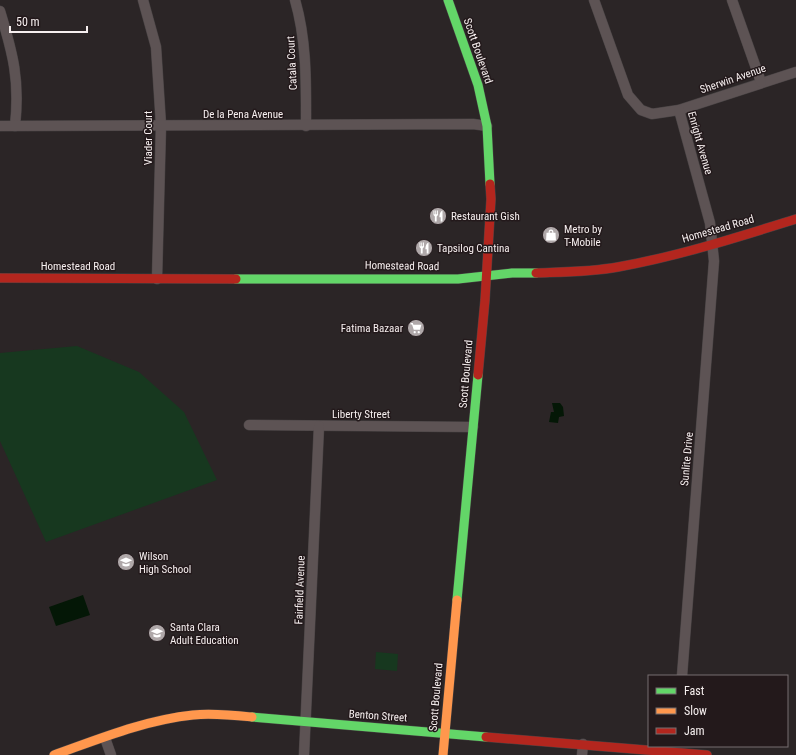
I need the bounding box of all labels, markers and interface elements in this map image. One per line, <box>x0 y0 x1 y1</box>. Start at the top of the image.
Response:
scale bar <box>10 8 87 34</box>
text: 50 m <box>16 15 40 29</box>
street label: Scott Boulevard <box>461 17 495 85</box>
street label: Catala Court <box>284 36 300 90</box>
street label: Sherwin Avenue <box>698 62 768 96</box>
street label: De la Pena Avenue <box>203 108 283 121</box>
street label: Enright Avenue <box>685 110 715 176</box>
street label: Viader Court <box>142 111 155 165</box>
restaurant icon: Restaurant Gish <box>428 206 448 226</box>
place label: Restaurant Gish <box>451 210 520 223</box>
street label: Homestead Road <box>680 212 756 246</box>
place label: Metro by T-Mobile <box>564 223 602 249</box>
shop icon: Metro by T-Mobile <box>541 225 561 245</box>
restaurant icon: Tapsilog Cantina <box>414 238 434 258</box>
place label: Tapsilog Cantina <box>437 242 510 255</box>
street label: Homestead Road <box>365 259 439 273</box>
street label: Homestead Road <box>41 260 115 273</box>
supermarket icon: Fatima Bazaar <box>406 318 426 338</box>
place label: Fatima Bazaar <box>341 322 404 335</box>
street label: Scott Boulevard <box>457 339 475 409</box>
street label: Liberty Street <box>332 408 390 421</box>
street label: Sunlite Drive <box>678 431 696 487</box>
place label: Wilson High School <box>139 550 191 576</box>
school or university icon: Wilson High School <box>116 552 136 572</box>
street label: Fairfield Avenue <box>292 555 308 625</box>
place label: Santa Clara Adult Education <box>170 621 239 647</box>
school or university icon: Santa Clara Adult Education <box>147 623 167 643</box>
street label: Scott Boulevard <box>427 662 445 732</box>
legend <box>648 675 788 747</box>
text: Fast <box>684 684 705 698</box>
text: Slow <box>684 704 707 718</box>
street label: Benton Street <box>348 707 408 725</box>
text: Jam <box>684 724 705 738</box>

